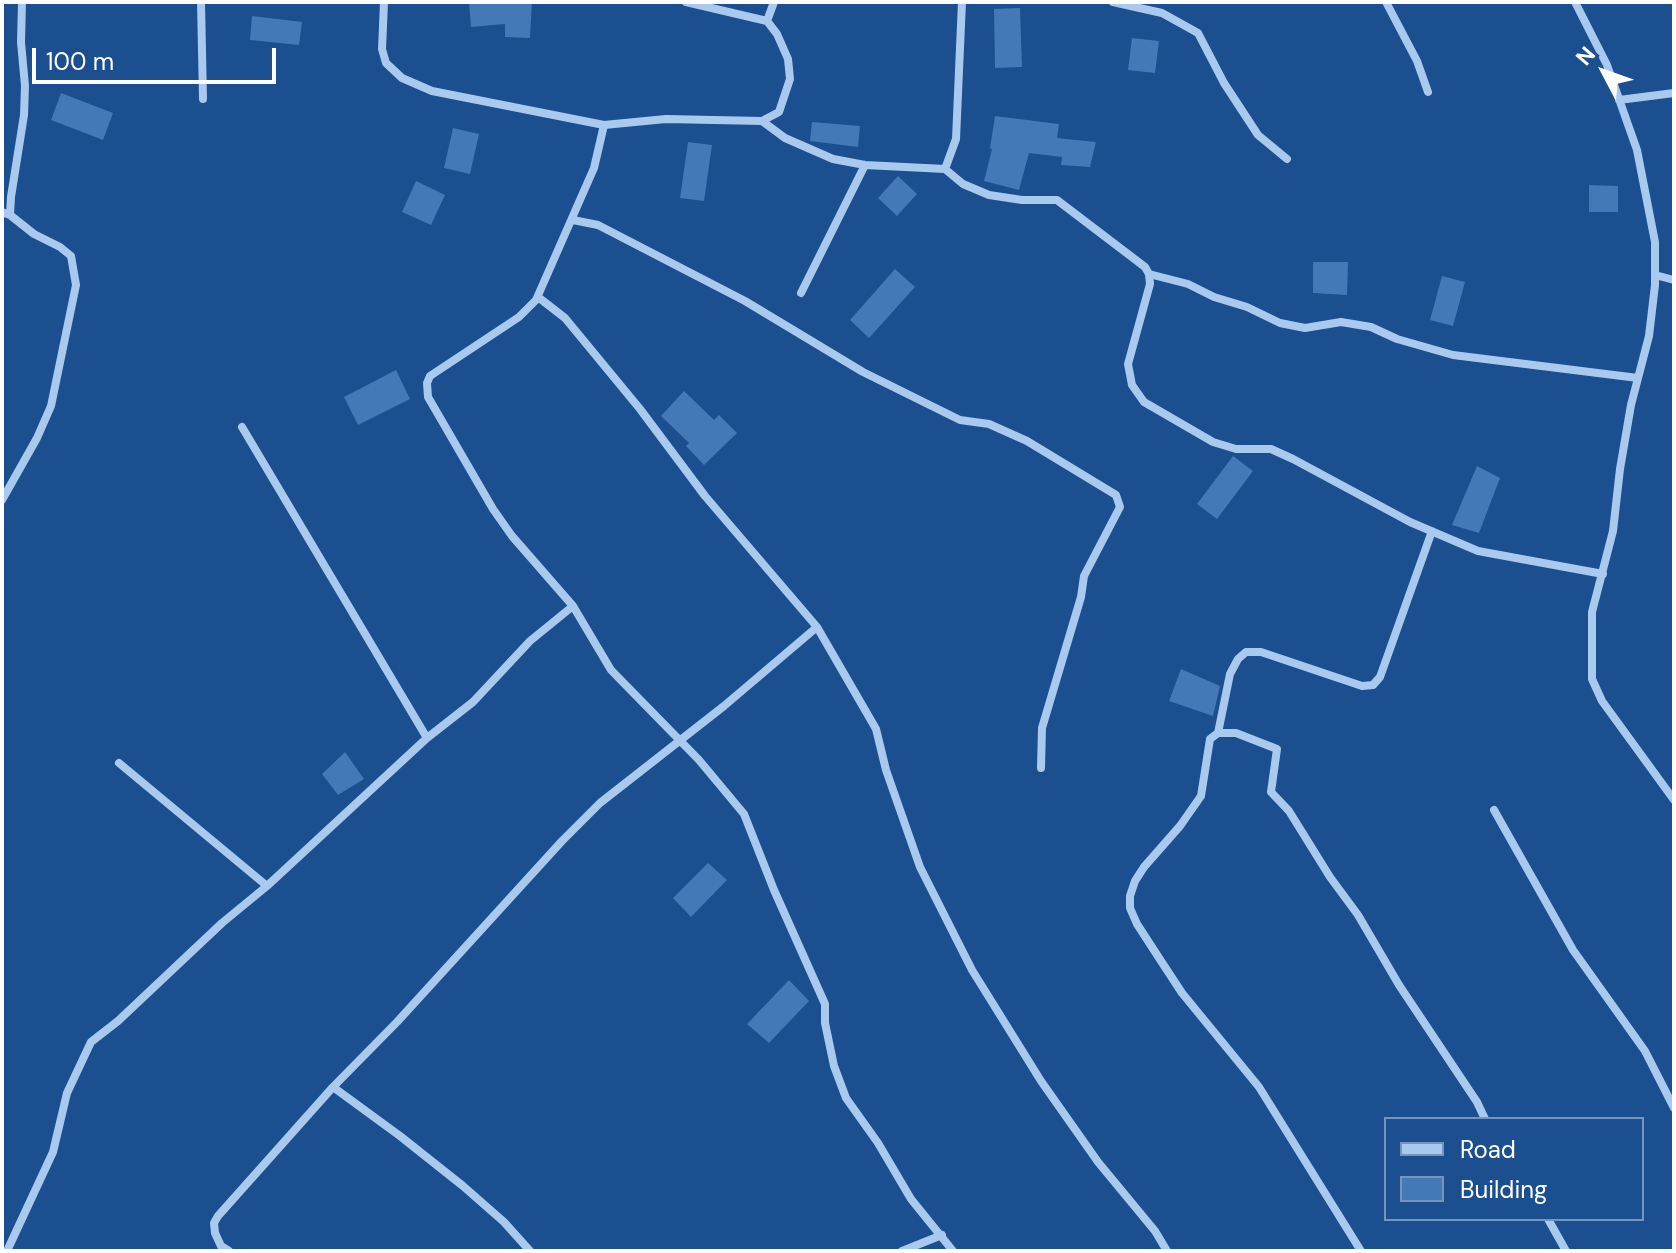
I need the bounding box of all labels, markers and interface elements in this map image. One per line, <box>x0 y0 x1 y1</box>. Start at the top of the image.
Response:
scale bar <box>36 32 280 82</box>
north arrow <box>1564 32 1644 112</box>
text: N <box>1569 40 1602 72</box>
text: 100 m <box>46 46 114 77</box>
legend <box>1384 1117 1644 1221</box>
text: Road <box>1460 1134 1516 1165</box>
text: Building <box>1460 1174 1547 1205</box>

